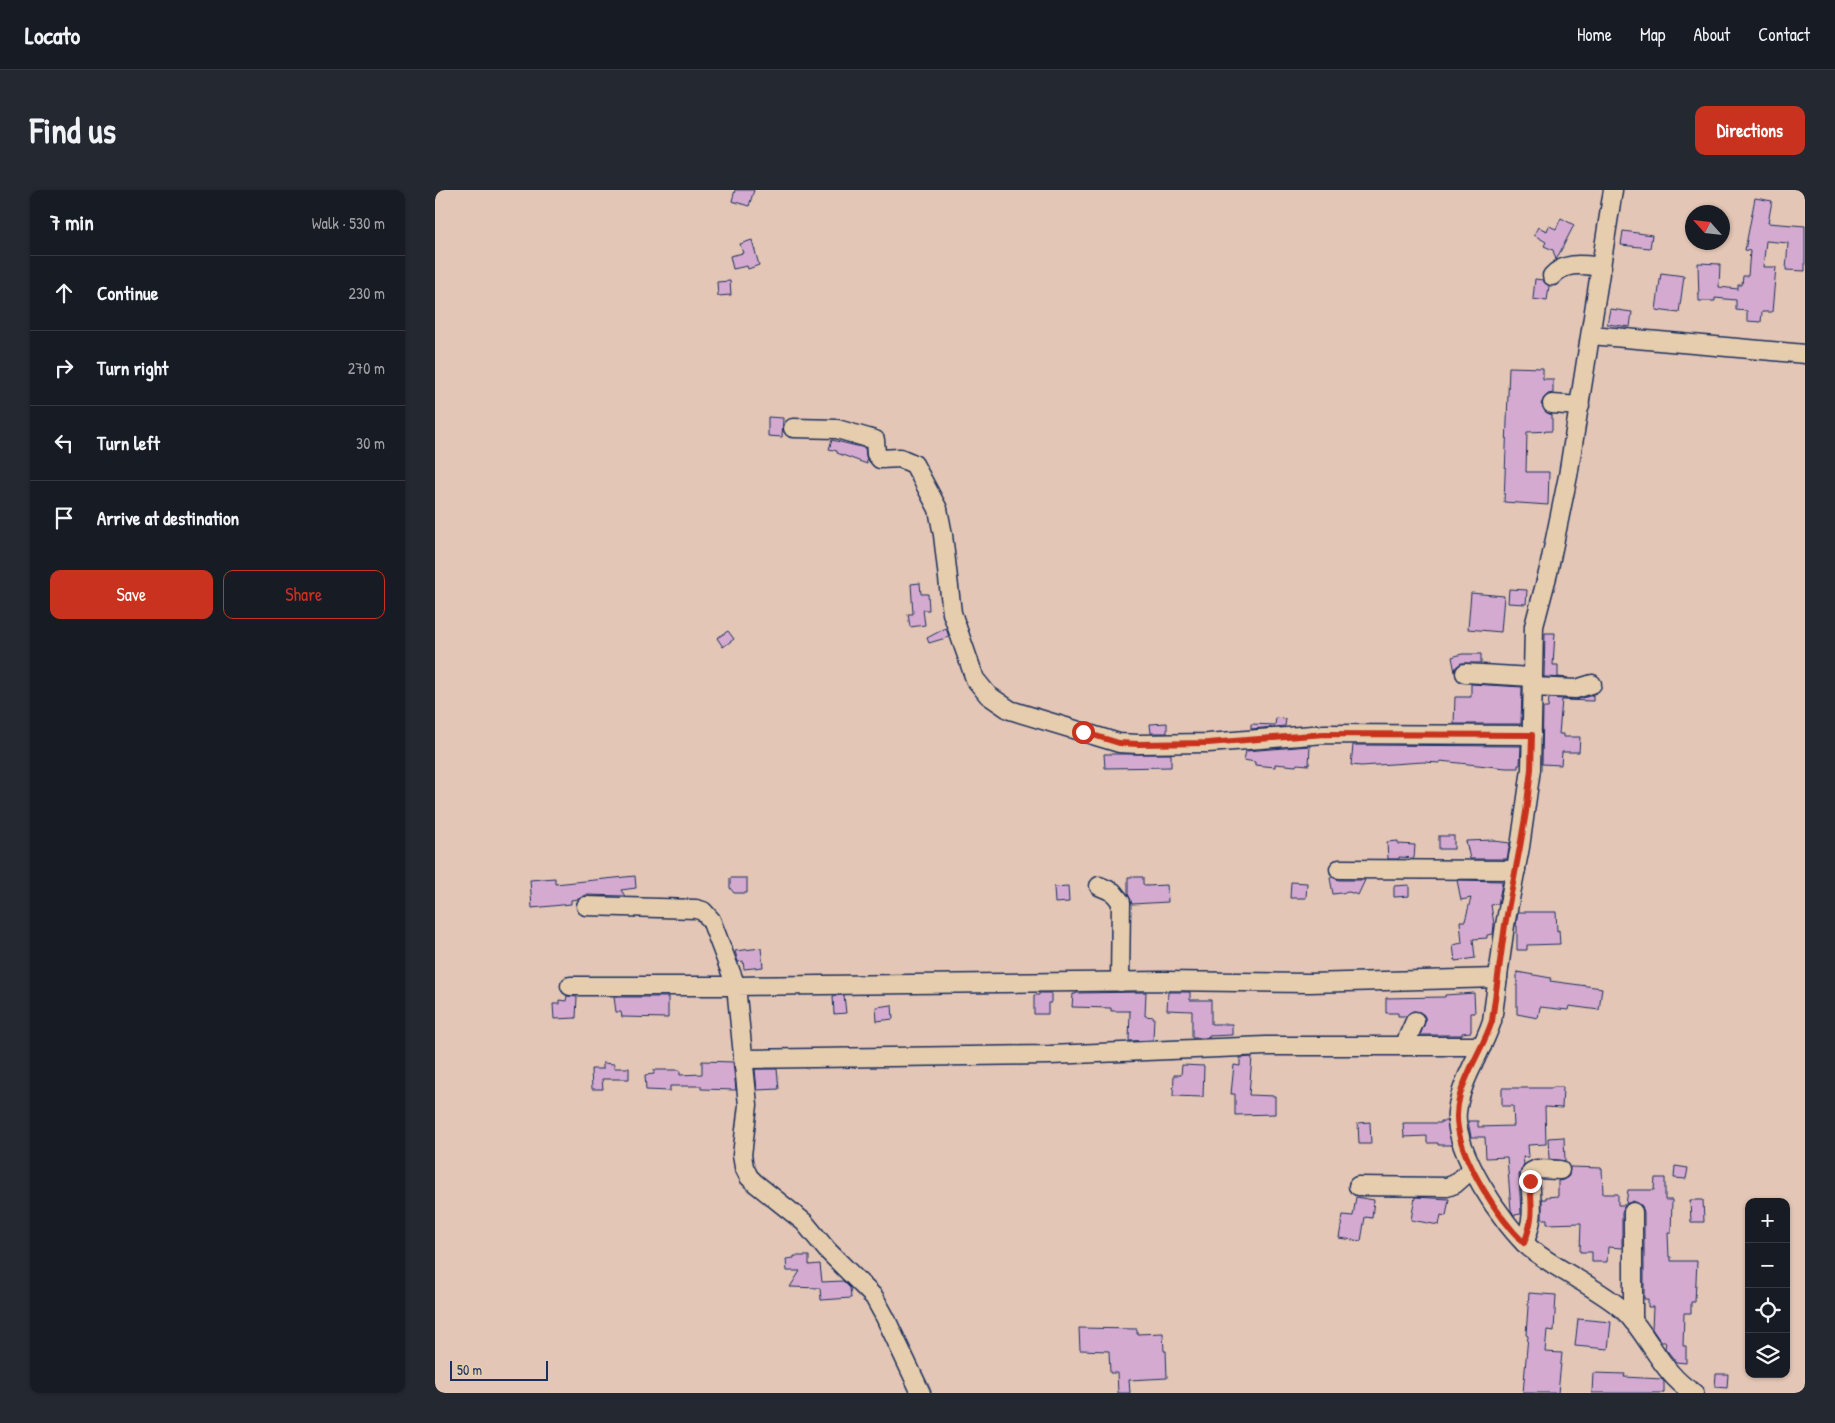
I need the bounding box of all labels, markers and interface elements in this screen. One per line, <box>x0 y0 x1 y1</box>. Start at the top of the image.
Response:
text: Locato <box>25 19 80 51</box>
text: Home <box>1577 22 1612 47</box>
text: Map <box>1640 22 1665 47</box>
text: About <box>1693 22 1730 47</box>
text: Contact <box>1758 22 1810 47</box>
button: Directions <box>1695 106 1805 155</box>
text: Find us <box>30 107 116 154</box>
north arrow <box>1685 205 1730 250</box>
text: 7 min <box>50 208 94 237</box>
text: Walk · 530 m <box>312 212 385 234</box>
icon: ahead <box>50 279 78 307</box>
text: Continue <box>97 280 158 306</box>
text: 230 m <box>349 282 385 304</box>
icon: right <box>50 354 78 382</box>
text: Turn right <box>97 355 168 381</box>
text: 270 m <box>348 357 385 379</box>
icon: left <box>50 429 78 457</box>
text: Turn left <box>97 430 160 456</box>
text: 30 m <box>356 432 385 454</box>
icon: arrive <box>50 504 78 532</box>
text: Arrive at destination <box>97 505 239 531</box>
button: Save <box>50 570 213 619</box>
button: Share <box>223 570 385 619</box>
route start <box>1072 721 1095 744</box>
route end <box>1519 1170 1542 1193</box>
map controls <box>1745 1198 1790 1378</box>
button: + <box>1745 1198 1790 1243</box>
button: − <box>1745 1243 1790 1288</box>
button: locate <box>1745 1288 1790 1333</box>
button: layers <box>1745 1333 1790 1378</box>
scale bar <box>450 1358 547 1381</box>
text: 50 m <box>457 1360 482 1379</box>

